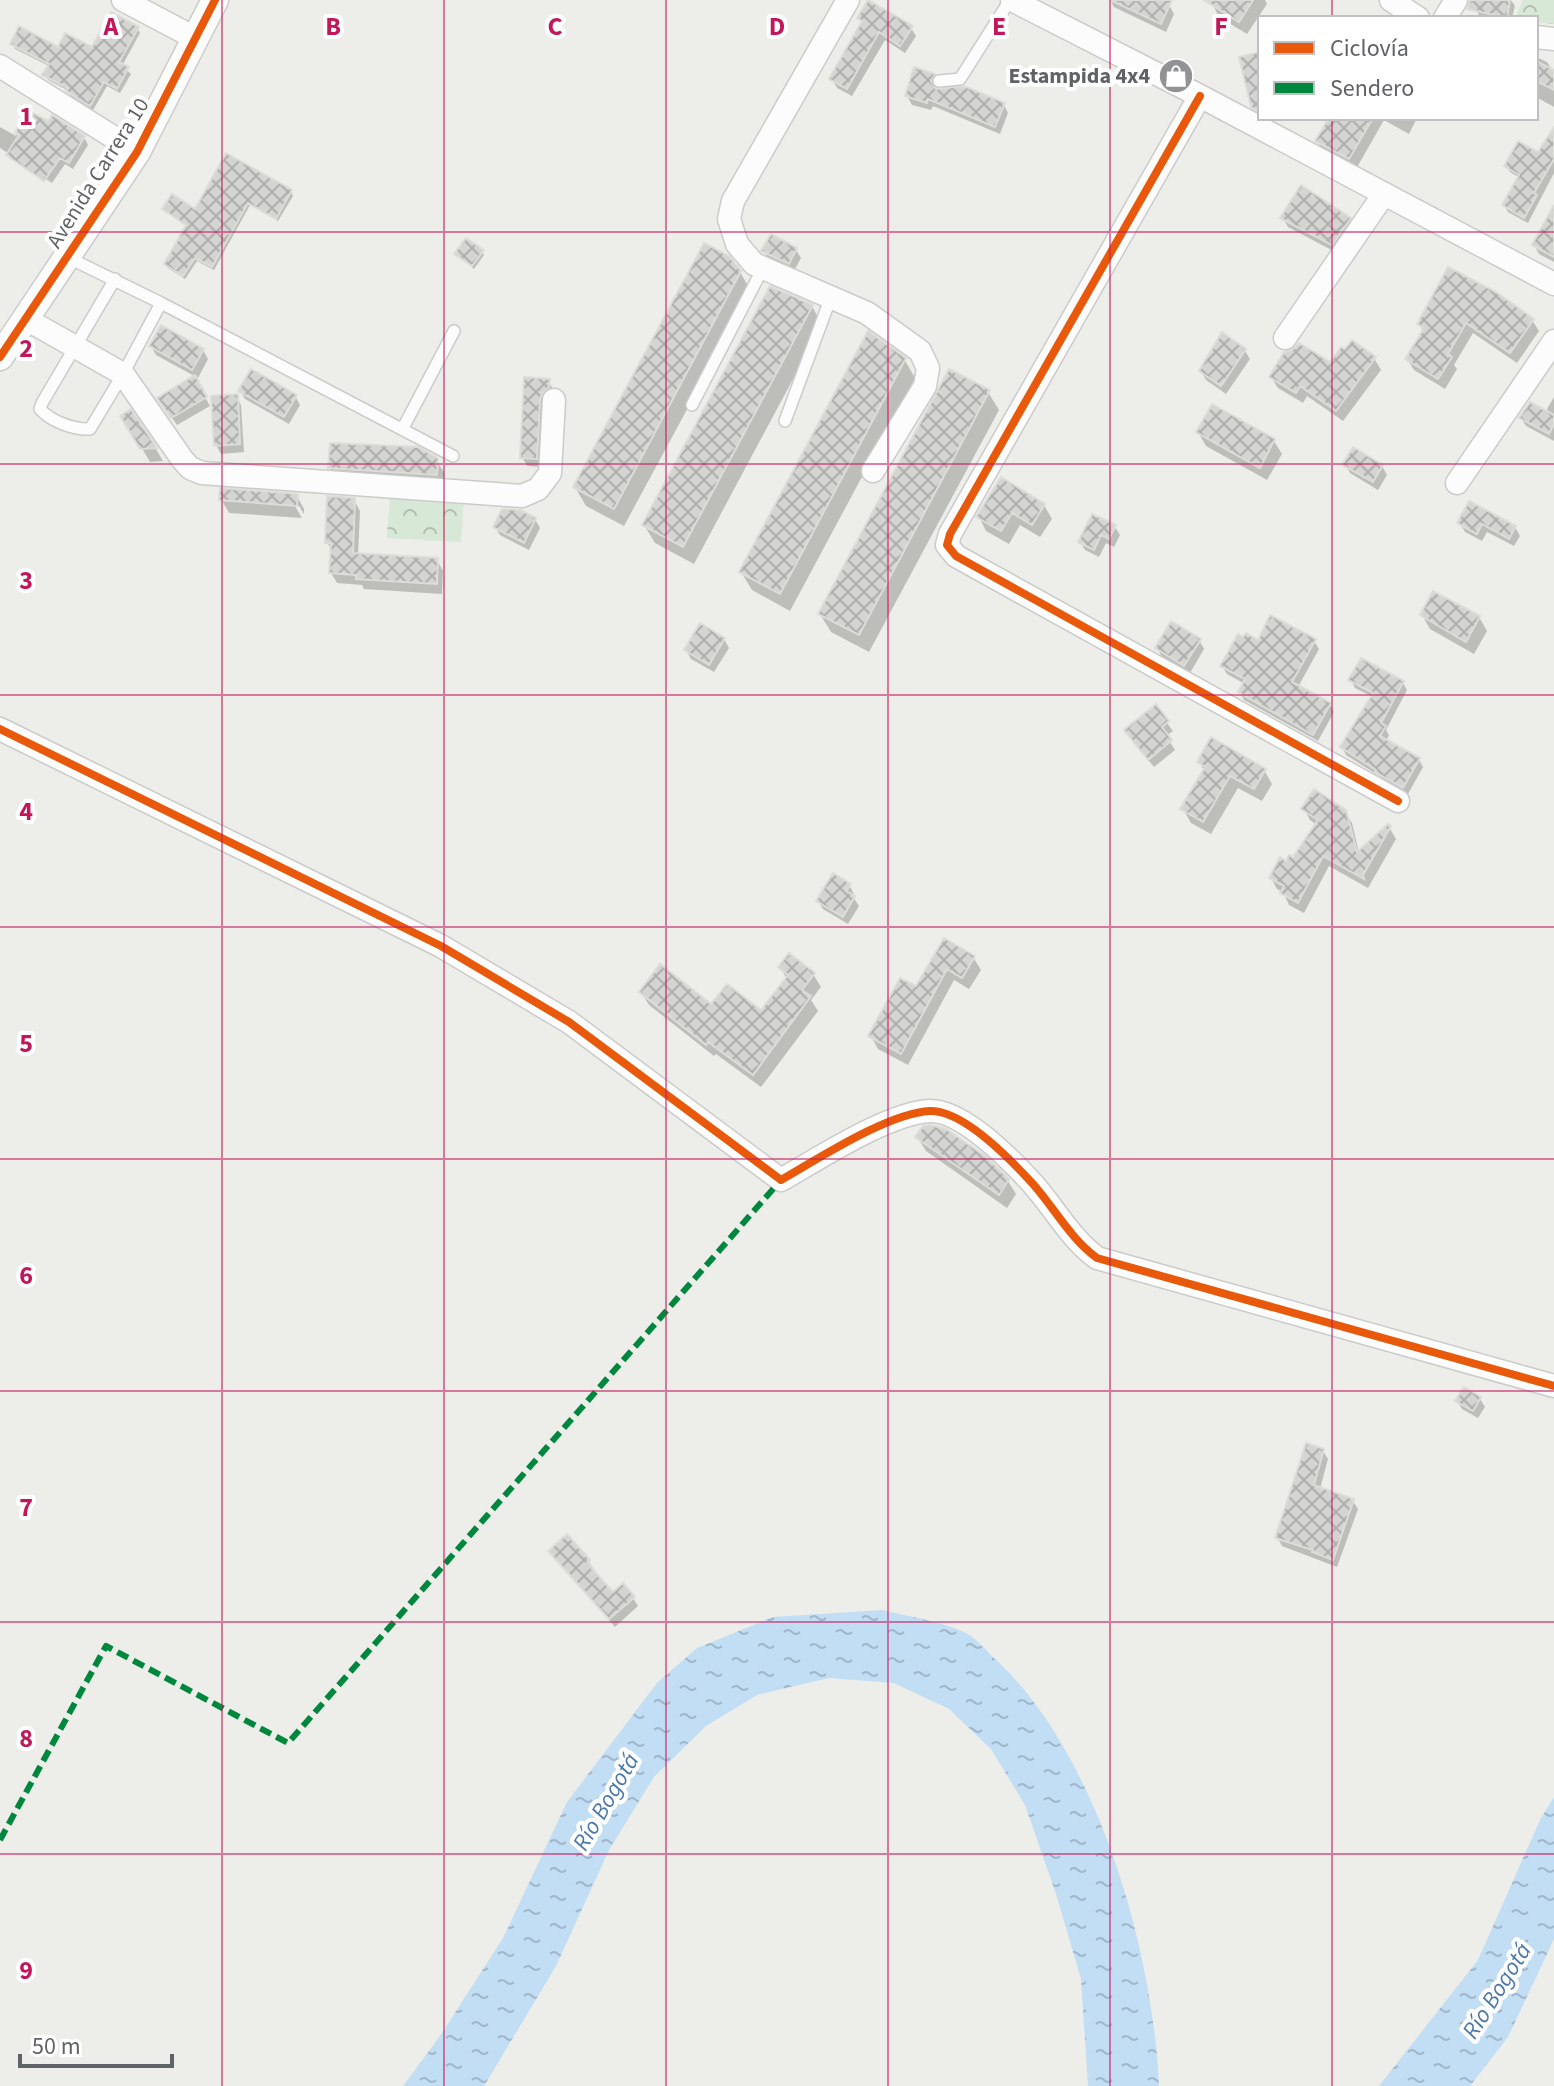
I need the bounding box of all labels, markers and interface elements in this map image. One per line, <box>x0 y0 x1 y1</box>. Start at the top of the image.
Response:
text: A <box>103 8 120 45</box>
text: B <box>325 8 341 45</box>
text: C <box>547 8 563 45</box>
text: D <box>769 8 785 45</box>
text: E <box>992 8 1006 45</box>
text: F <box>1214 8 1228 45</box>
legend <box>1258 16 1538 120</box>
text: Ciclovía <box>1330 31 1409 66</box>
shop icon: Estampida 4x4 <box>1157 57 1195 95</box>
place label: Estampida 4x4 <box>1008 60 1150 92</box>
text: Sendero <box>1330 71 1414 106</box>
street label: Avenida Carrera 10 <box>39 92 157 254</box>
text: 1 <box>19 98 33 135</box>
text: 2 <box>19 330 33 367</box>
text: 3 <box>19 562 33 599</box>
text: 4 <box>19 793 33 830</box>
text: 5 <box>19 1025 33 1062</box>
text: 6 <box>19 1257 33 1294</box>
text: 7 <box>19 1489 33 1526</box>
text: 8 <box>19 1720 33 1757</box>
water label: Río Bogotá <box>564 1747 648 1857</box>
water label: Río Bogotá <box>1454 1936 1540 2046</box>
text: 9 <box>19 1952 33 1989</box>
scale bar <box>20 2018 172 2068</box>
text: 50 m <box>32 2029 81 2064</box>

